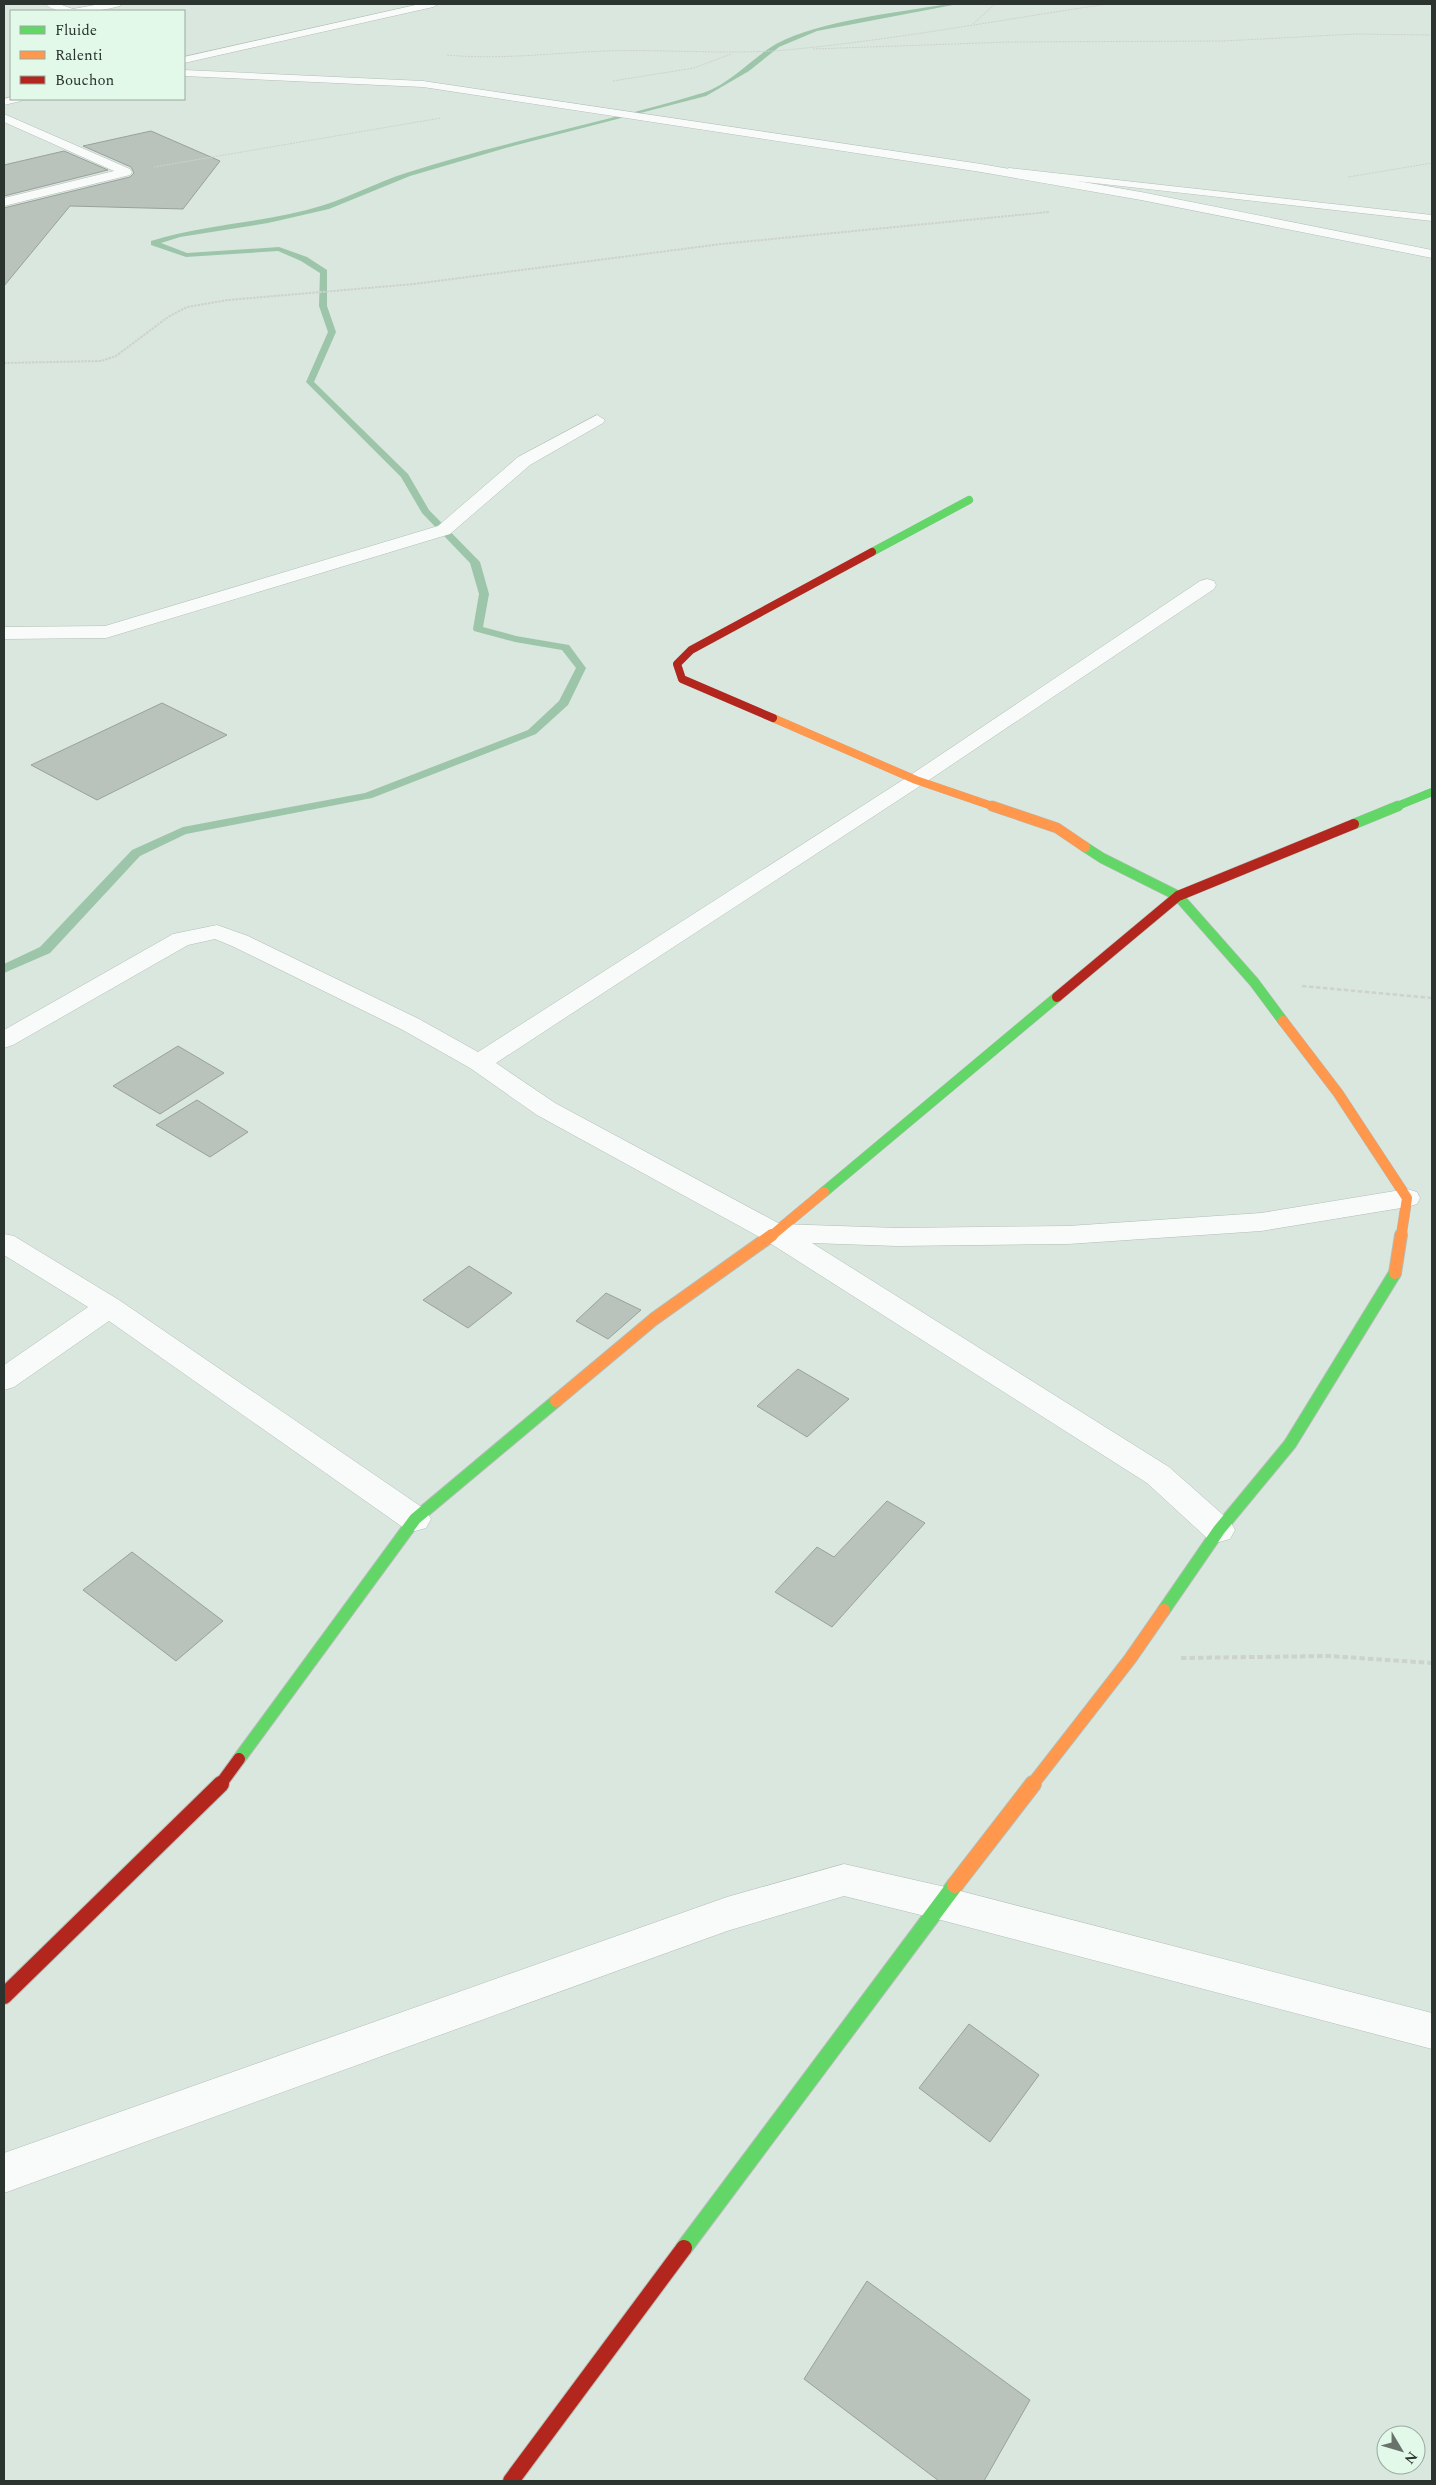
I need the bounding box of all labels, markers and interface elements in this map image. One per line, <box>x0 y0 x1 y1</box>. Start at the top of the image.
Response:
legend <box>10 10 185 100</box>
text: Fluide <box>55 19 97 42</box>
text: Ralenti <box>55 44 103 67</box>
text: Bouchon <box>55 69 115 92</box>
north arrow <box>1376 2425 1426 2475</box>
text: N <box>1399 2447 1423 2469</box>

